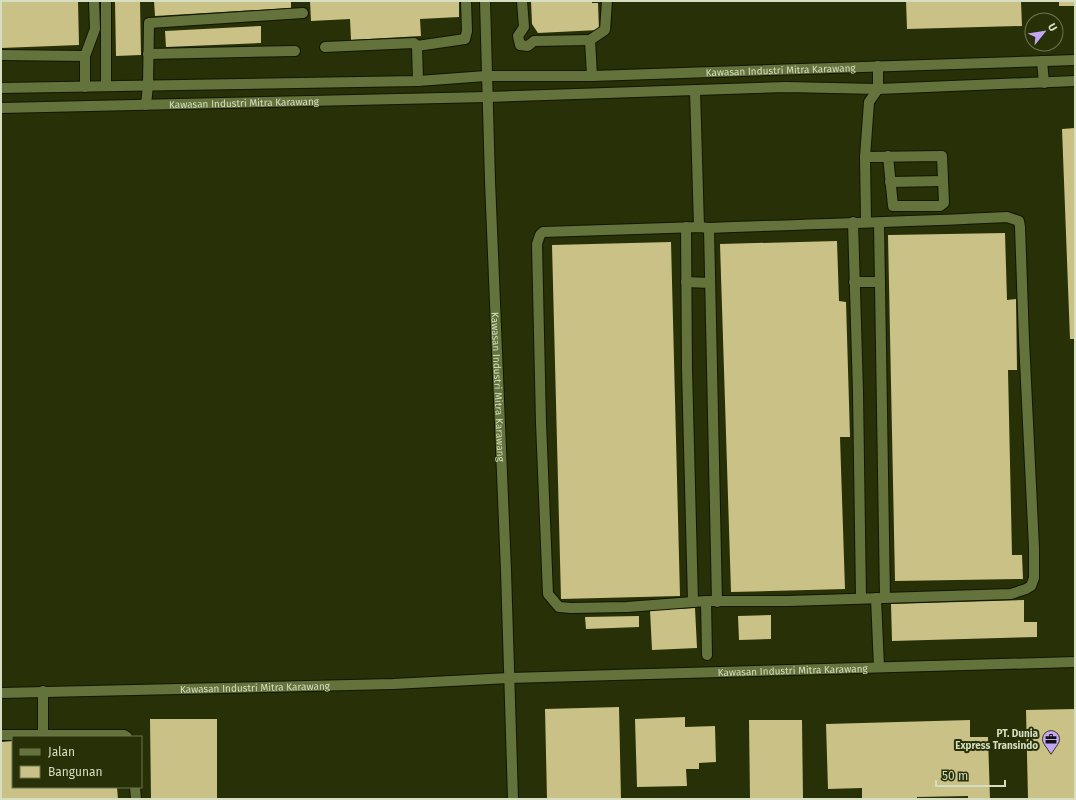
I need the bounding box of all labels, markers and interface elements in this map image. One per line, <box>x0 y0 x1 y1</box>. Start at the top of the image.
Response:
north arrow <box>1024 12 1064 52</box>
text: U <box>1045 21 1060 34</box>
street label: Kawasan Industri Mitra Karawang <box>705 62 857 79</box>
street label: Kawasan Industri Mitra Karawang <box>169 96 320 111</box>
street label: Kawasan Industri Mitra Karawang <box>488 312 507 463</box>
street label: Kawasan Industri Mitra Karawang <box>717 663 869 679</box>
street label: Kawasan Industri Mitra Karawang <box>180 680 331 696</box>
place label: PT. Dunia Express Transindo <box>955 728 1039 752</box>
office icon: PT. Dunia Express Transindo <box>1041 729 1061 754</box>
legend <box>12 736 142 788</box>
text: Jalan <box>48 745 75 759</box>
scale bar <box>936 762 1005 788</box>
text: Bangunan <box>48 765 103 779</box>
text: 50 m <box>942 769 968 783</box>

